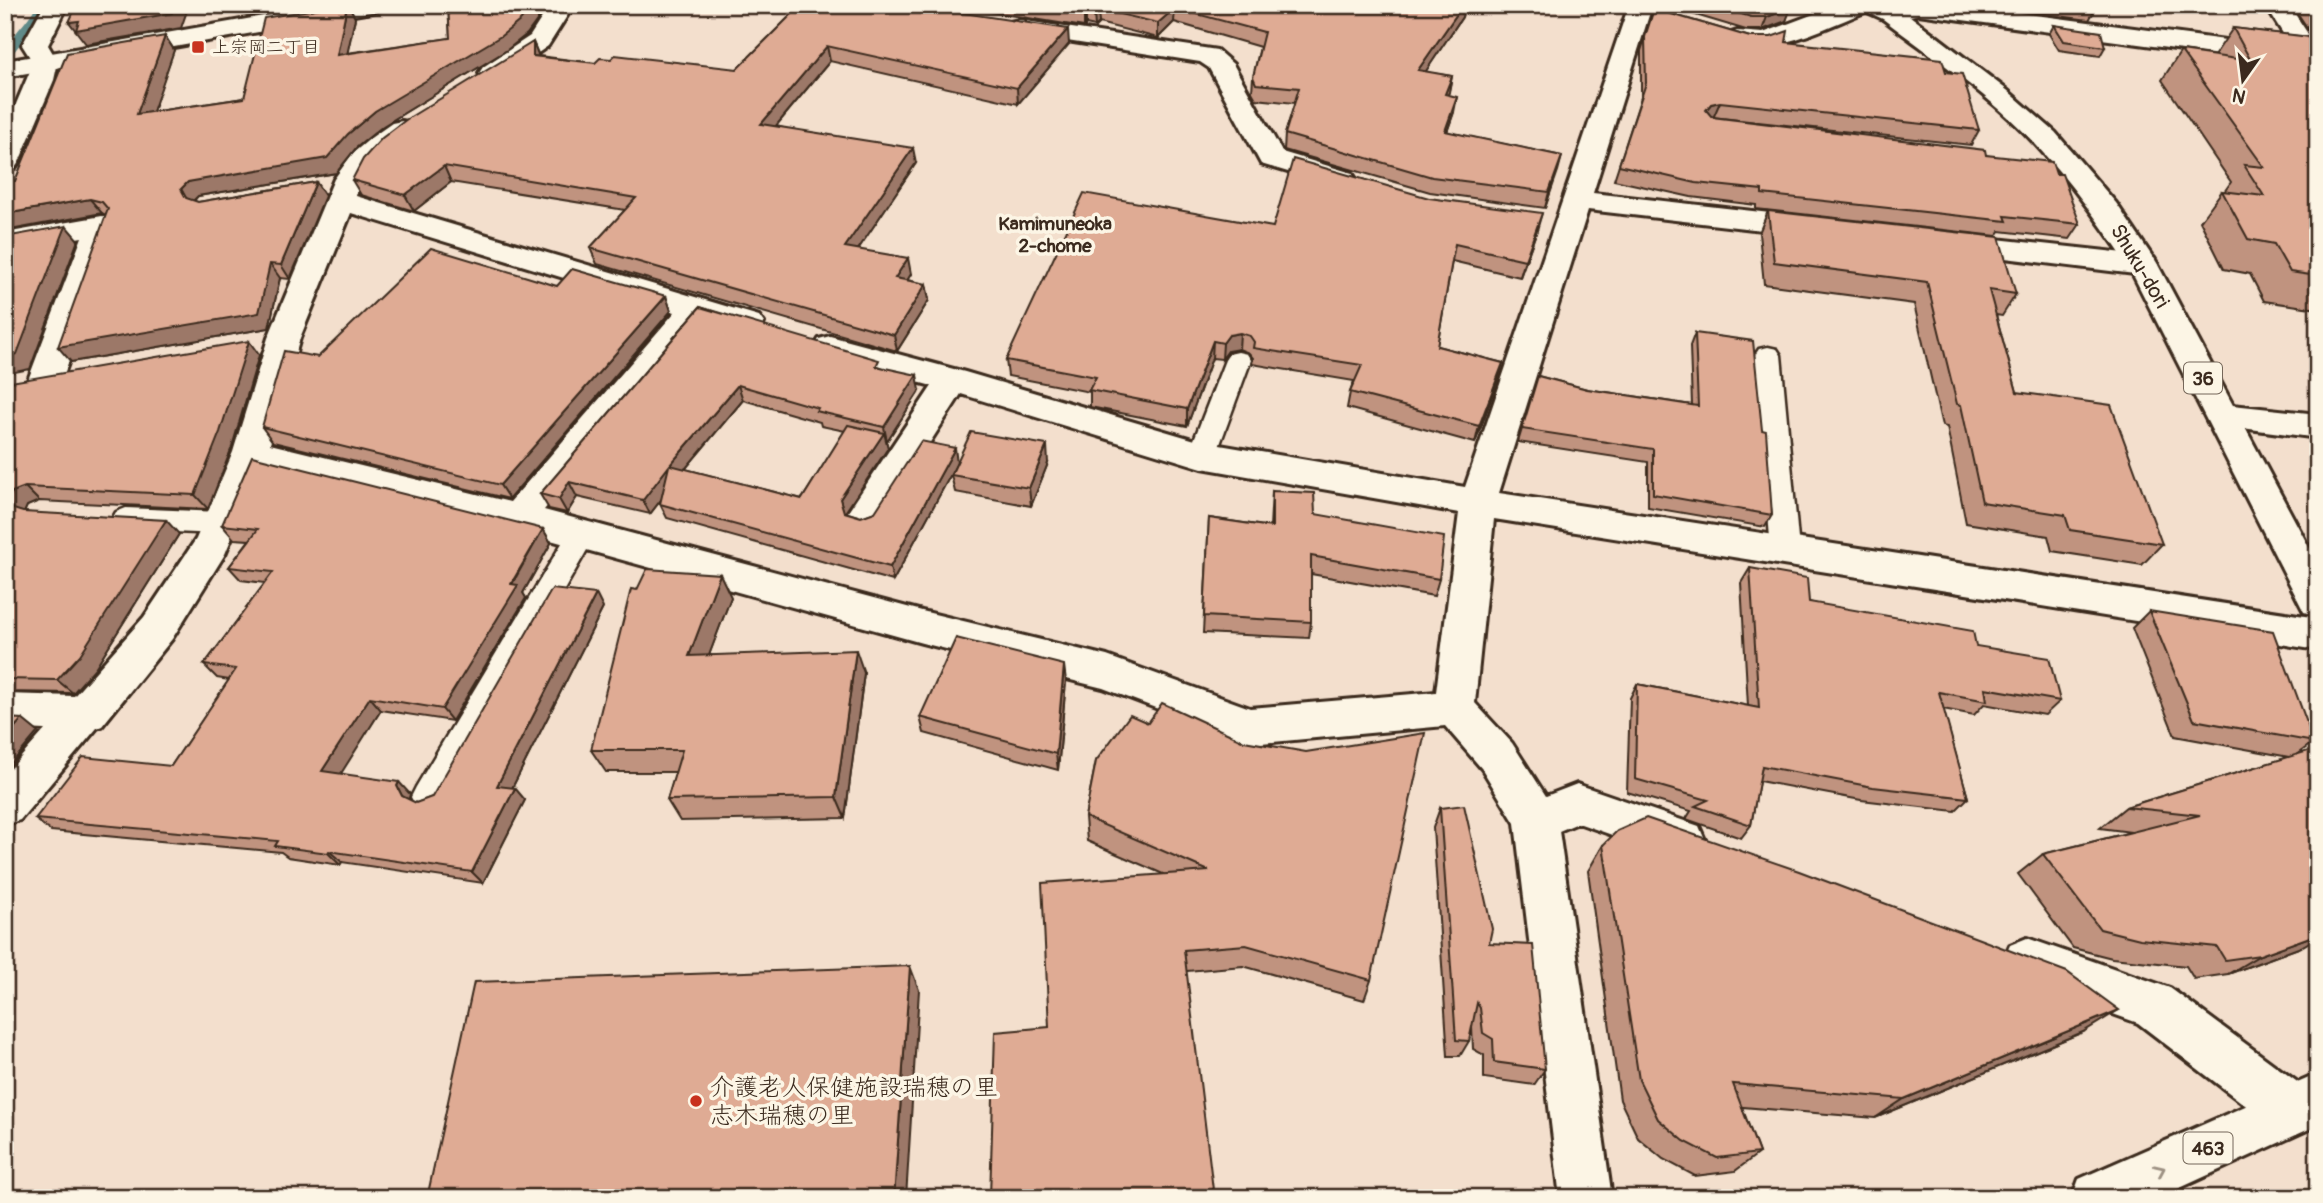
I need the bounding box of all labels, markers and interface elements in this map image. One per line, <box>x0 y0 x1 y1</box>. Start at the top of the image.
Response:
place label: 上宗岡二丁目 <box>212 36 320 59</box>
marker: 上宗岡二丁目 <box>190 39 206 55</box>
north arrow <box>2208 46 2278 116</box>
text: N <box>2230 82 2248 109</box>
district label: Kamimuneoka 2-chome <box>998 212 1112 258</box>
street label: Shuku-dori <box>2104 219 2175 313</box>
road number: 36 <box>2184 362 2222 394</box>
place label: 介護老人保健施設瑞穂の里 志木瑞穂の里 <box>710 1073 998 1130</box>
marker: 介護老人保健施設瑞穂の里 志木瑞穂の里 <box>688 1093 704 1109</box>
road number: 463 <box>2184 1132 2232 1164</box>
one-way arrow <box>2153 1164 2165 1178</box>

